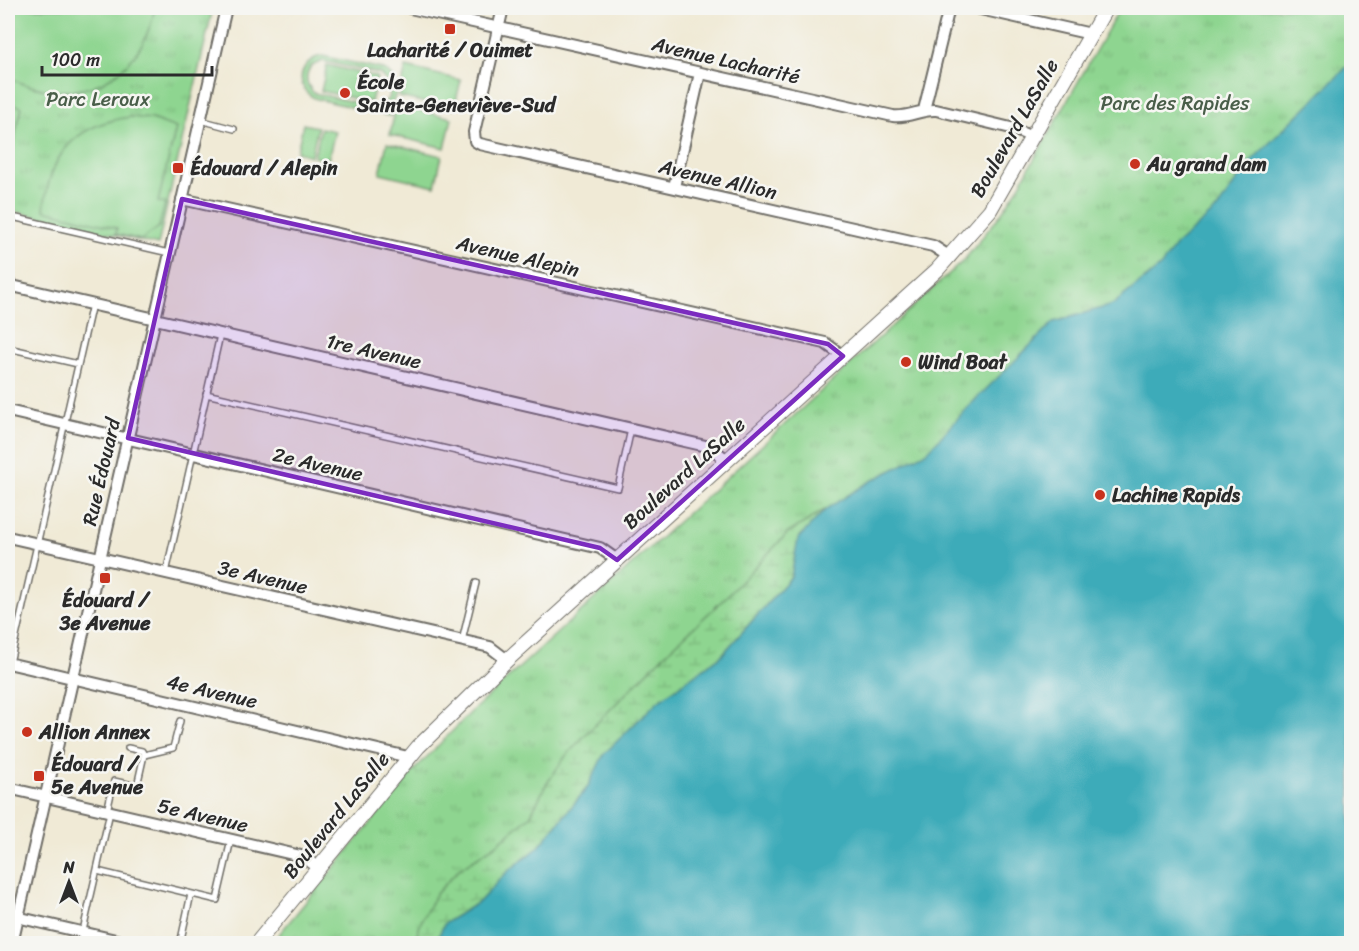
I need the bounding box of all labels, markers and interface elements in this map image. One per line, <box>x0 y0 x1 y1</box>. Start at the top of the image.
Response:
marker: Lacharité / Ouimet <box>443 22 457 36</box>
street label: Avenue Lacharité <box>647 26 803 95</box>
place label: Lacharité / Ouimet <box>367 33 533 68</box>
scale bar <box>42 39 212 77</box>
text: 100 m <box>51 44 100 76</box>
street label: Boulevard LaSalle <box>960 52 1069 204</box>
place label: École Sainte-Geneviève-Sud <box>356 65 558 123</box>
park label: Parc Leroux <box>46 82 151 117</box>
marker: École Sainte-Geneviève-Sud <box>338 86 352 100</box>
park label: Parc des Rapides <box>1100 86 1250 121</box>
place label: Au grand dam <box>1146 147 1267 182</box>
street label: Avenue Allion <box>654 149 781 210</box>
place label: Édouard / Alepin <box>190 151 338 186</box>
marker: Au grand dam <box>1128 157 1142 171</box>
marker: Édouard / Alepin <box>171 161 185 175</box>
street label: Avenue Alepin <box>452 225 583 288</box>
street label: 1re Avenue <box>323 324 425 379</box>
place label: Wind Boat <box>918 345 1008 380</box>
marker: Wind Boat <box>899 355 913 369</box>
street label: Boulevard LaSalle <box>615 408 754 538</box>
street label: Rue Édouard <box>72 413 131 529</box>
street label: 2e Avenue <box>269 437 366 492</box>
place label: Lachine Rapids <box>1112 478 1241 513</box>
marker: Lachine Rapids <box>1093 488 1107 502</box>
street label: 3e Avenue <box>215 550 311 605</box>
marker: Édouard / 3e Avenue <box>98 571 112 585</box>
place label: Édouard / 3e Avenue <box>59 583 151 641</box>
street label: 4e Avenue <box>163 664 261 719</box>
place label: Allion Annex <box>38 715 151 750</box>
marker: Allion Annex <box>20 725 34 739</box>
street label: Boulevard LaSalle <box>274 744 399 887</box>
place label: Édouard / 5e Avenue <box>51 747 144 805</box>
marker: Édouard / 5e Avenue <box>32 769 46 783</box>
street label: 5e Avenue <box>154 788 252 843</box>
north arrow <box>39 852 99 912</box>
text: N <box>62 853 75 882</box>

